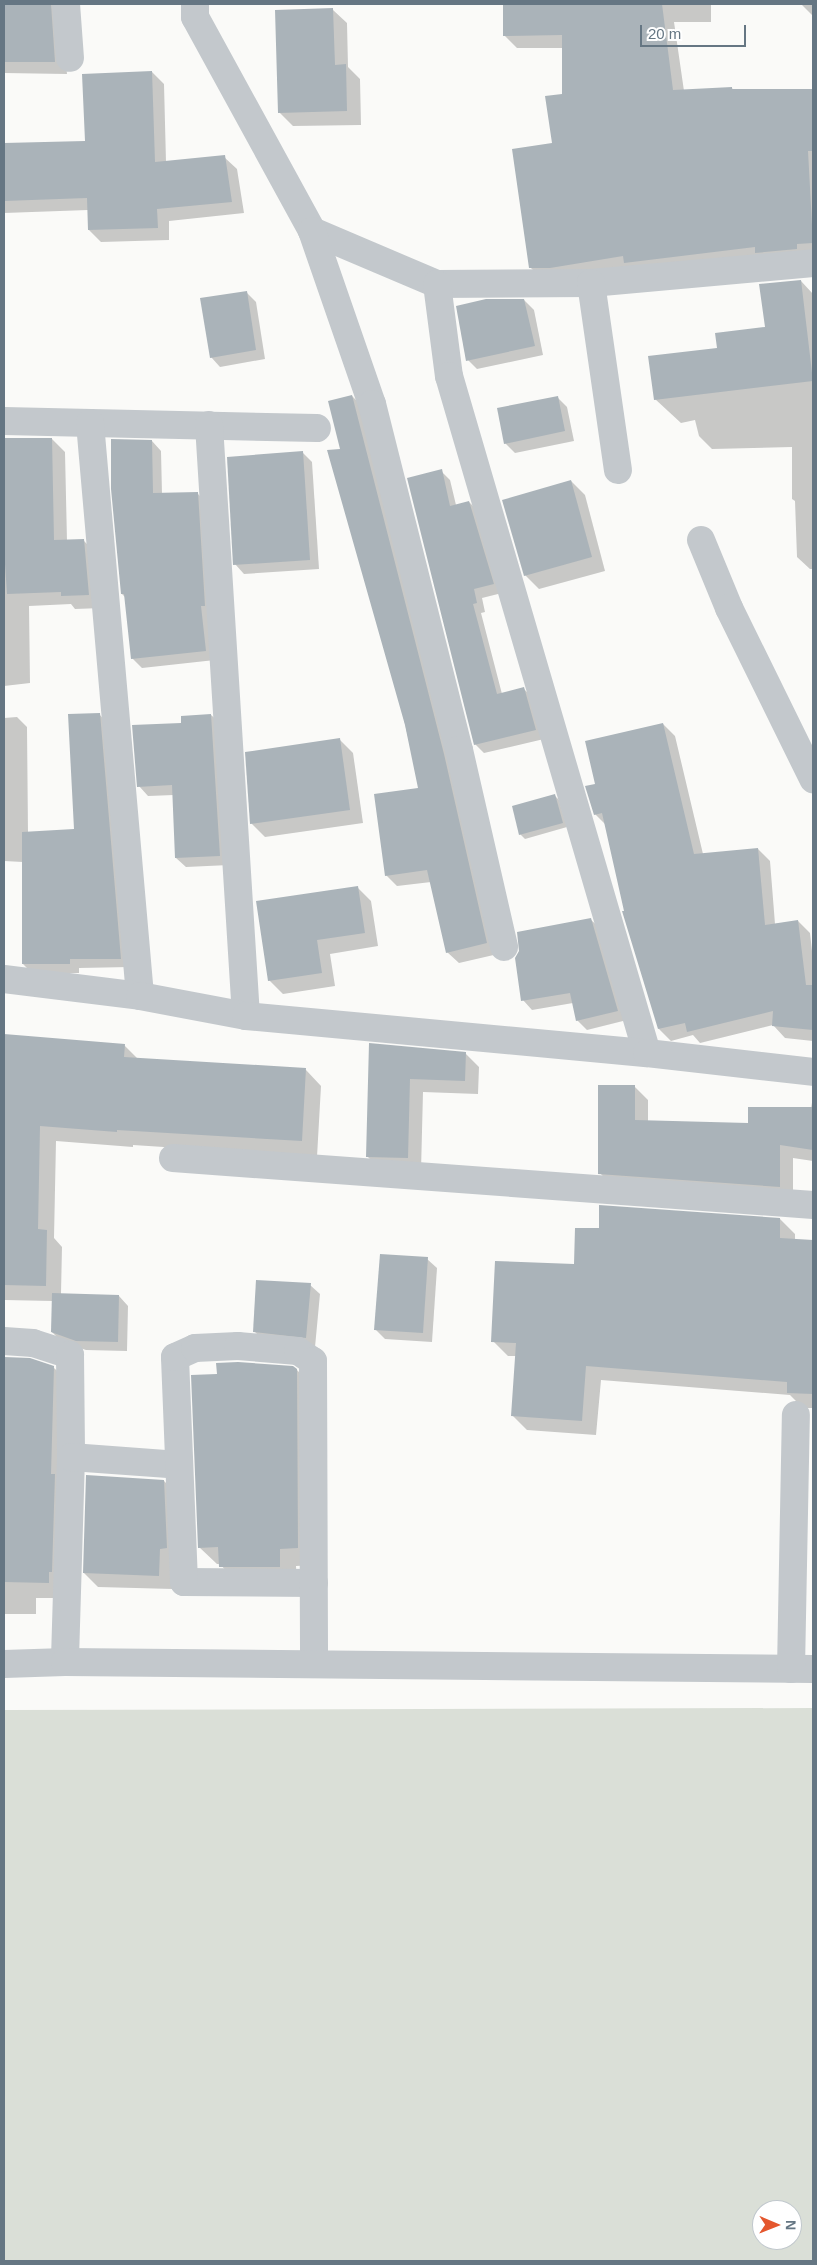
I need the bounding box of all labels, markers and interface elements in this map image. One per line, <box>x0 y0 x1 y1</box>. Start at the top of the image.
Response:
scale bar <box>642 15 748 47</box>
text: 20 m <box>648 25 681 42</box>
north arrow <box>752 2200 802 2250</box>
text: N <box>783 2220 799 2230</box>

